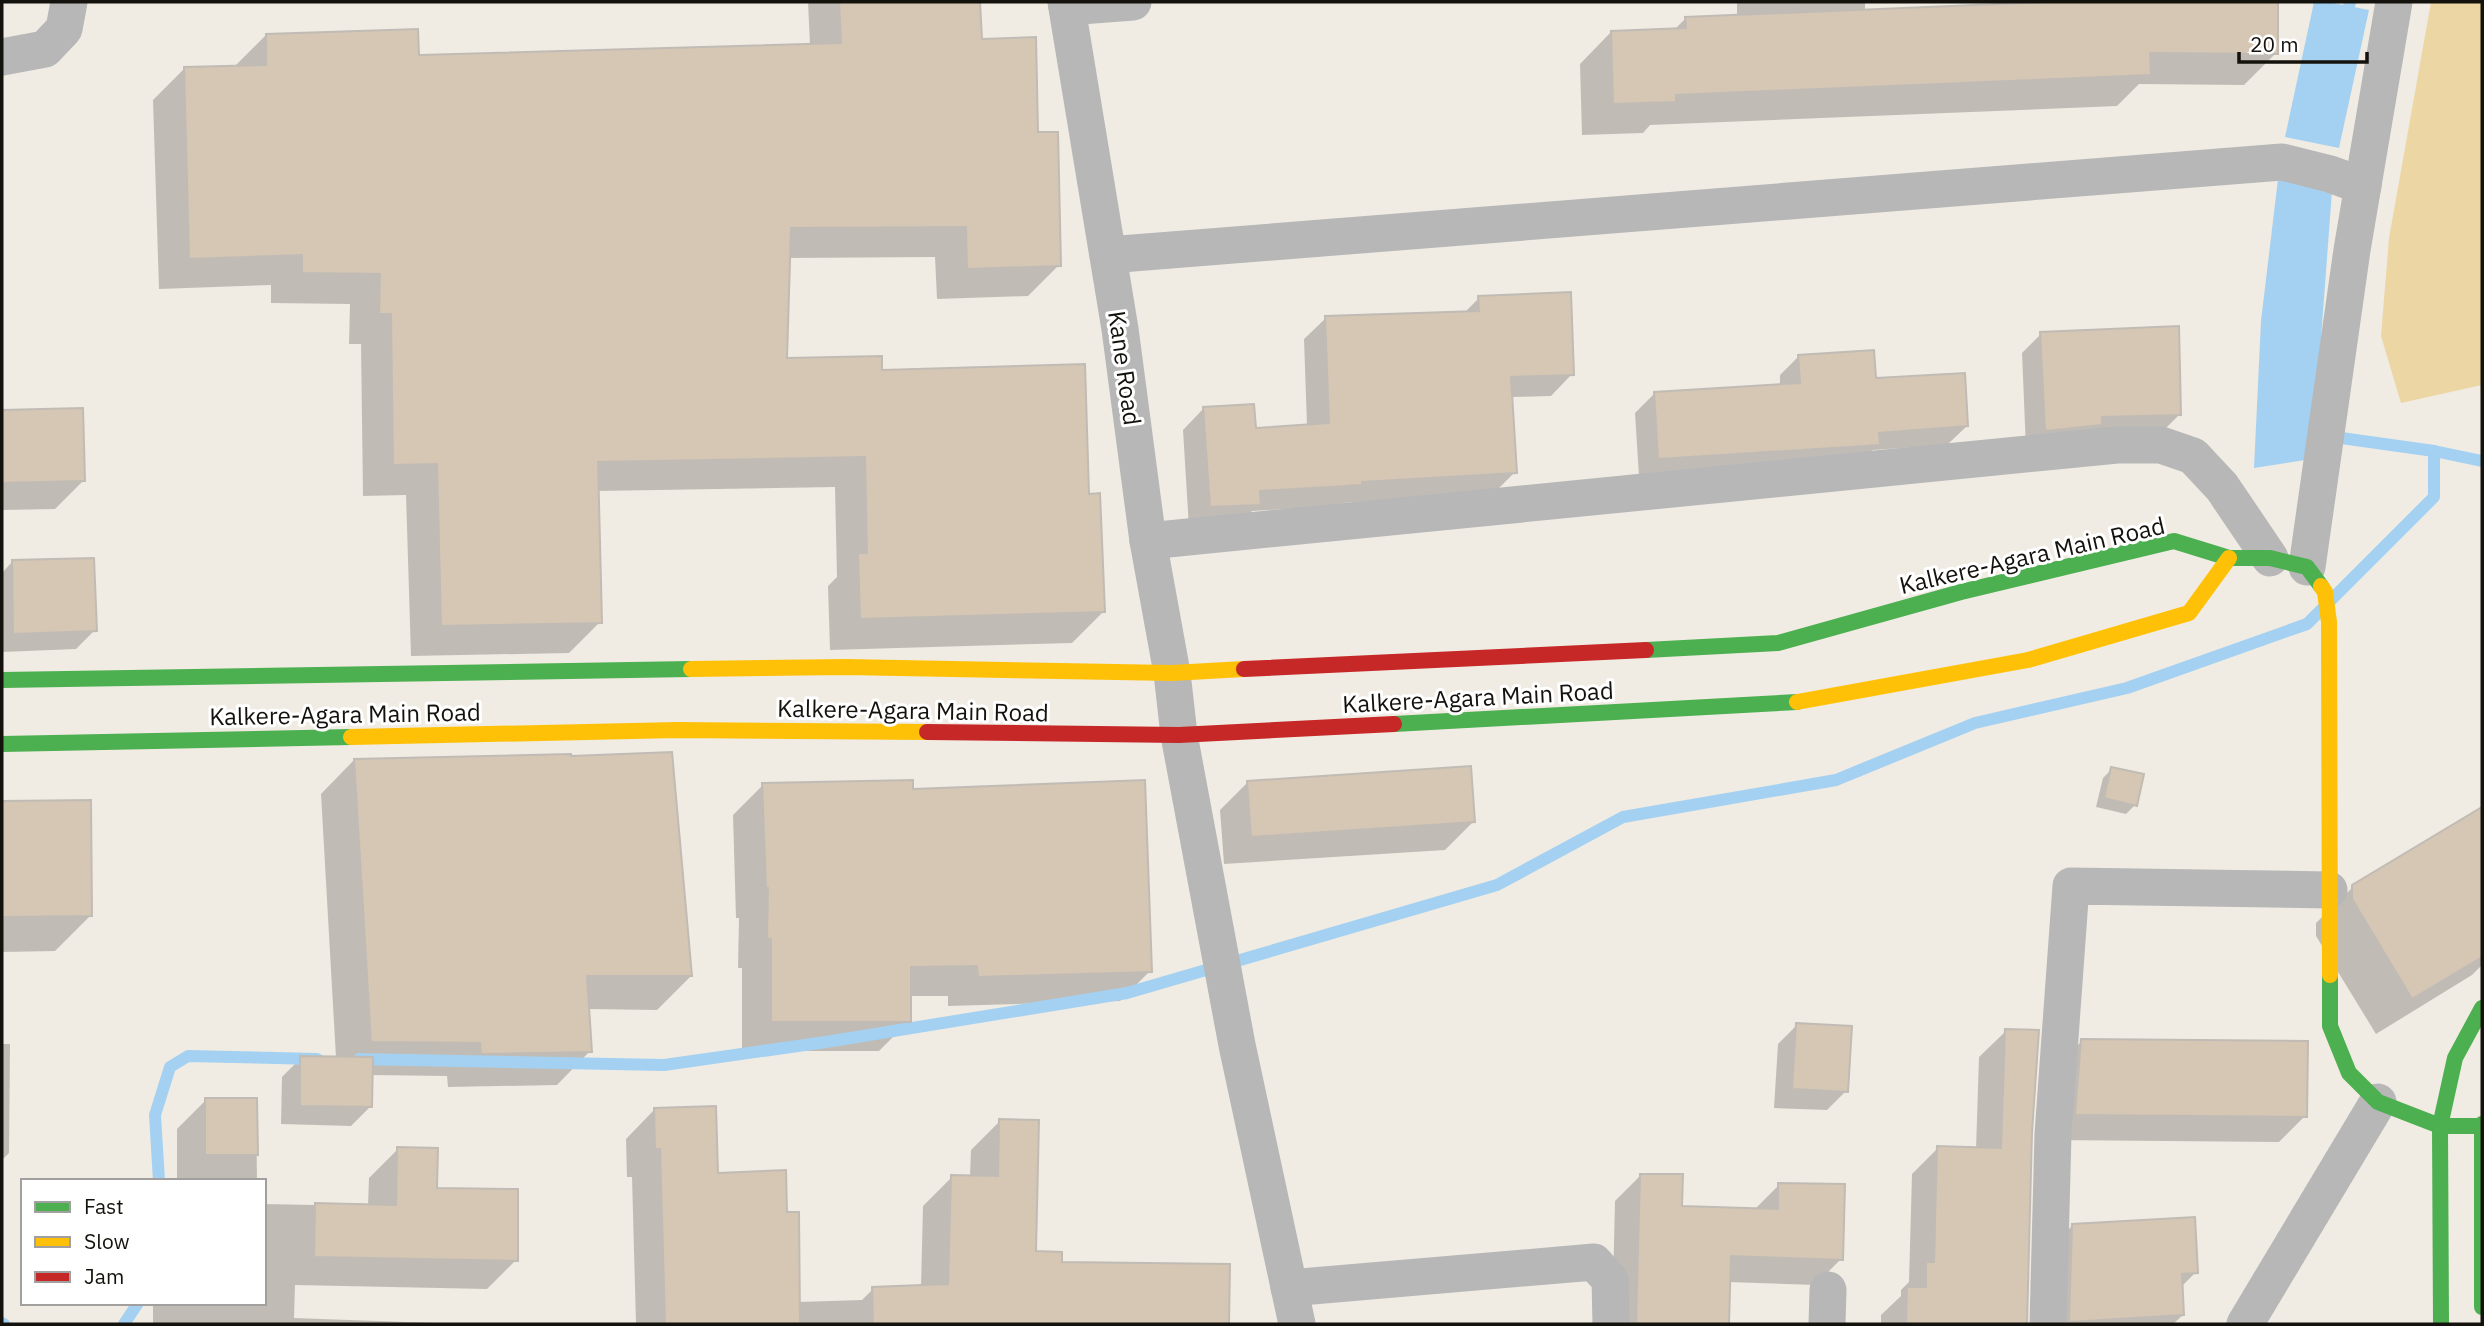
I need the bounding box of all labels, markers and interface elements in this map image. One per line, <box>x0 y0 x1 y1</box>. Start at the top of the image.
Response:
scale bar <box>2239 21 2367 65</box>
text: 20 m <box>2250 30 2299 58</box>
street label: Kane Road <box>1101 309 1149 427</box>
street label: Kalkere-Agara Main Road <box>1896 509 2168 601</box>
street label: Kalkere-Agara Main Road <box>1342 674 1614 720</box>
street label: Kalkere-Agara Main Road <box>777 692 1049 728</box>
street label: Kalkere-Agara Main Road <box>209 696 481 732</box>
legend <box>21 1179 266 1305</box>
text: Fast <box>84 1192 124 1220</box>
text: Slow <box>84 1227 130 1255</box>
text: Jam <box>84 1262 124 1290</box>

